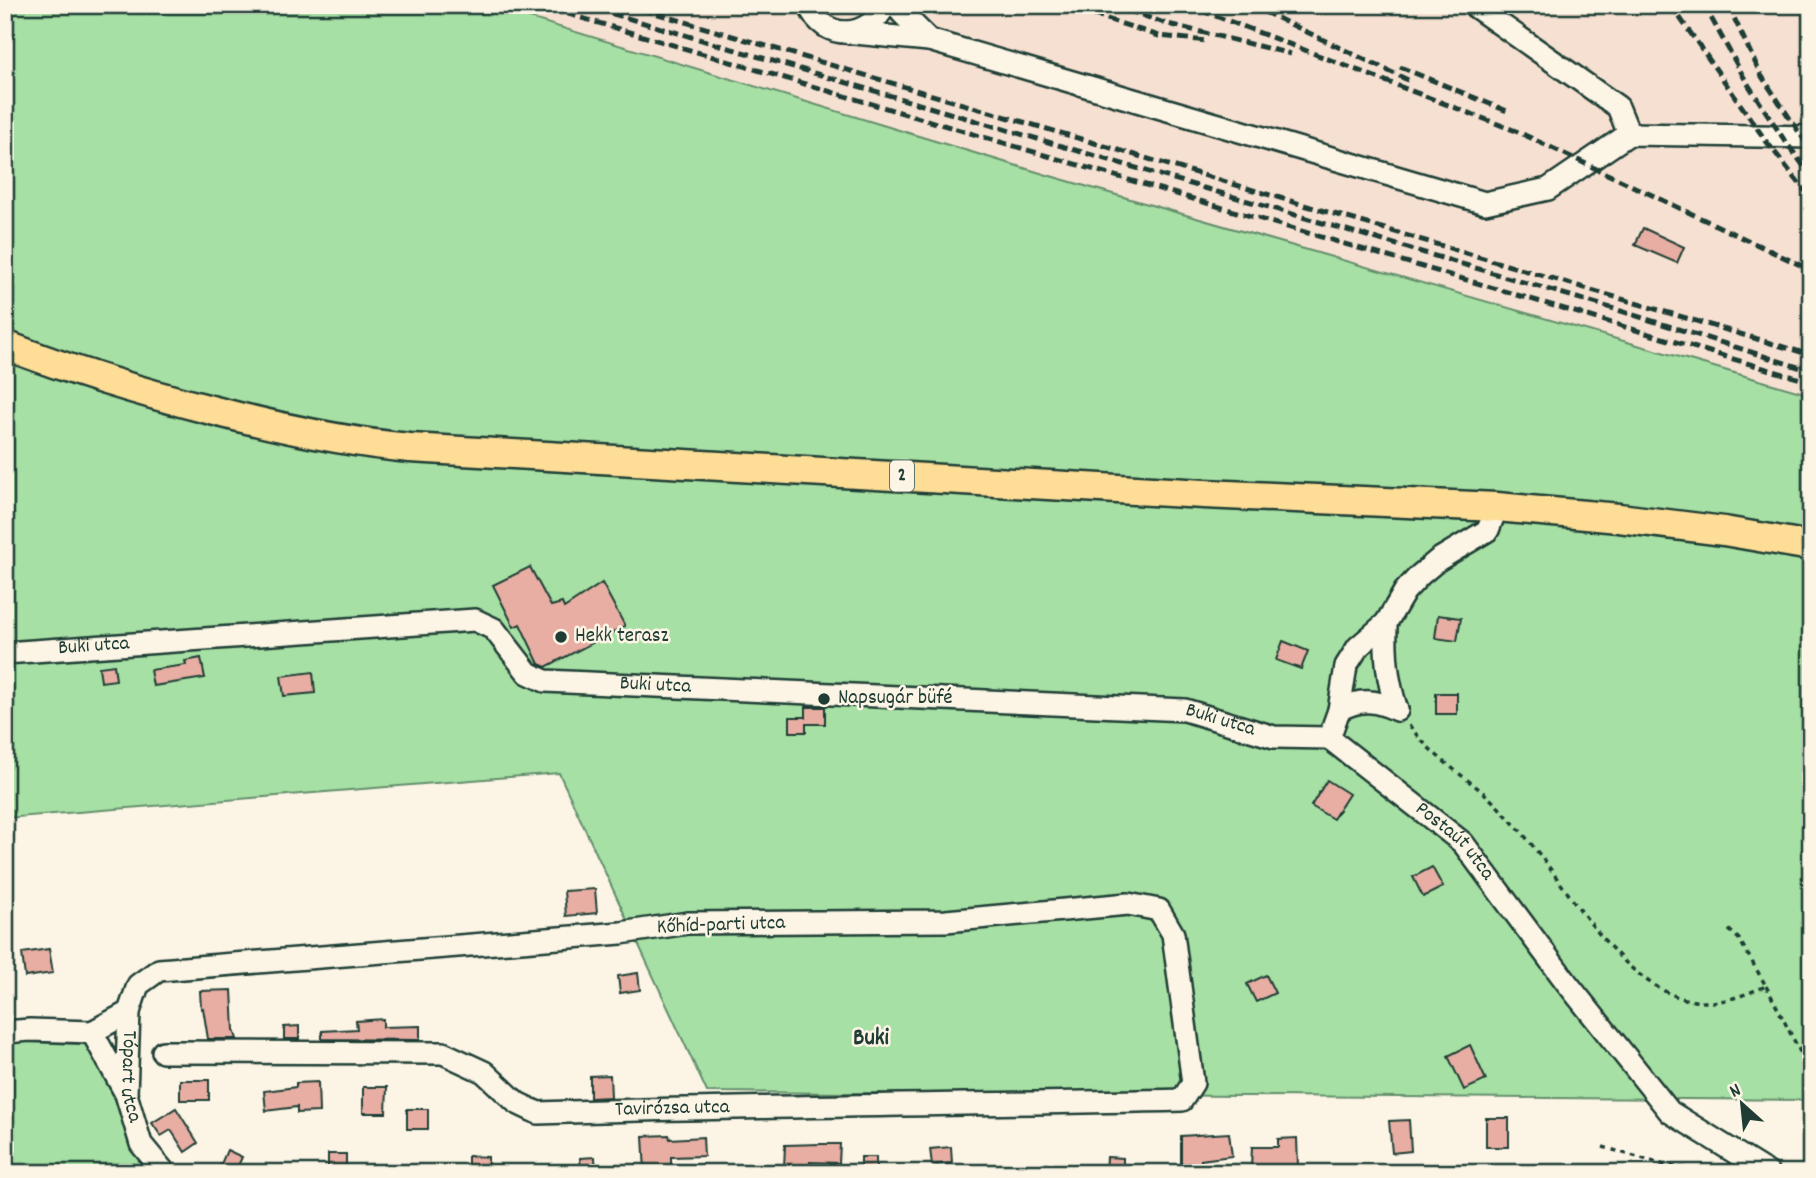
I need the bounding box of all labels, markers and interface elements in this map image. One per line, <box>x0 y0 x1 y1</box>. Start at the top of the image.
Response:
road number: 2 <box>890 461 914 491</box>
place label: Hekk terasz <box>575 622 668 652</box>
street label: Buki utca <box>57 629 132 664</box>
marker: Hekk terasz <box>553 629 569 645</box>
street label: Buki utca <box>619 669 693 703</box>
place label: Napsugár büfé <box>838 684 953 714</box>
marker: Napsugár büfé <box>816 691 832 707</box>
street label: Buki utca <box>1182 696 1260 746</box>
street label: Postaút utca <box>1408 795 1502 888</box>
street label: Kőhíd-parti utca <box>656 909 787 943</box>
district label: Buki <box>853 1022 890 1056</box>
street label: Tópart utca <box>111 1030 149 1127</box>
north arrow <box>1708 1070 1778 1140</box>
text: N <box>1726 1078 1746 1106</box>
street label: Tavirózsa utca <box>614 1093 731 1126</box>

